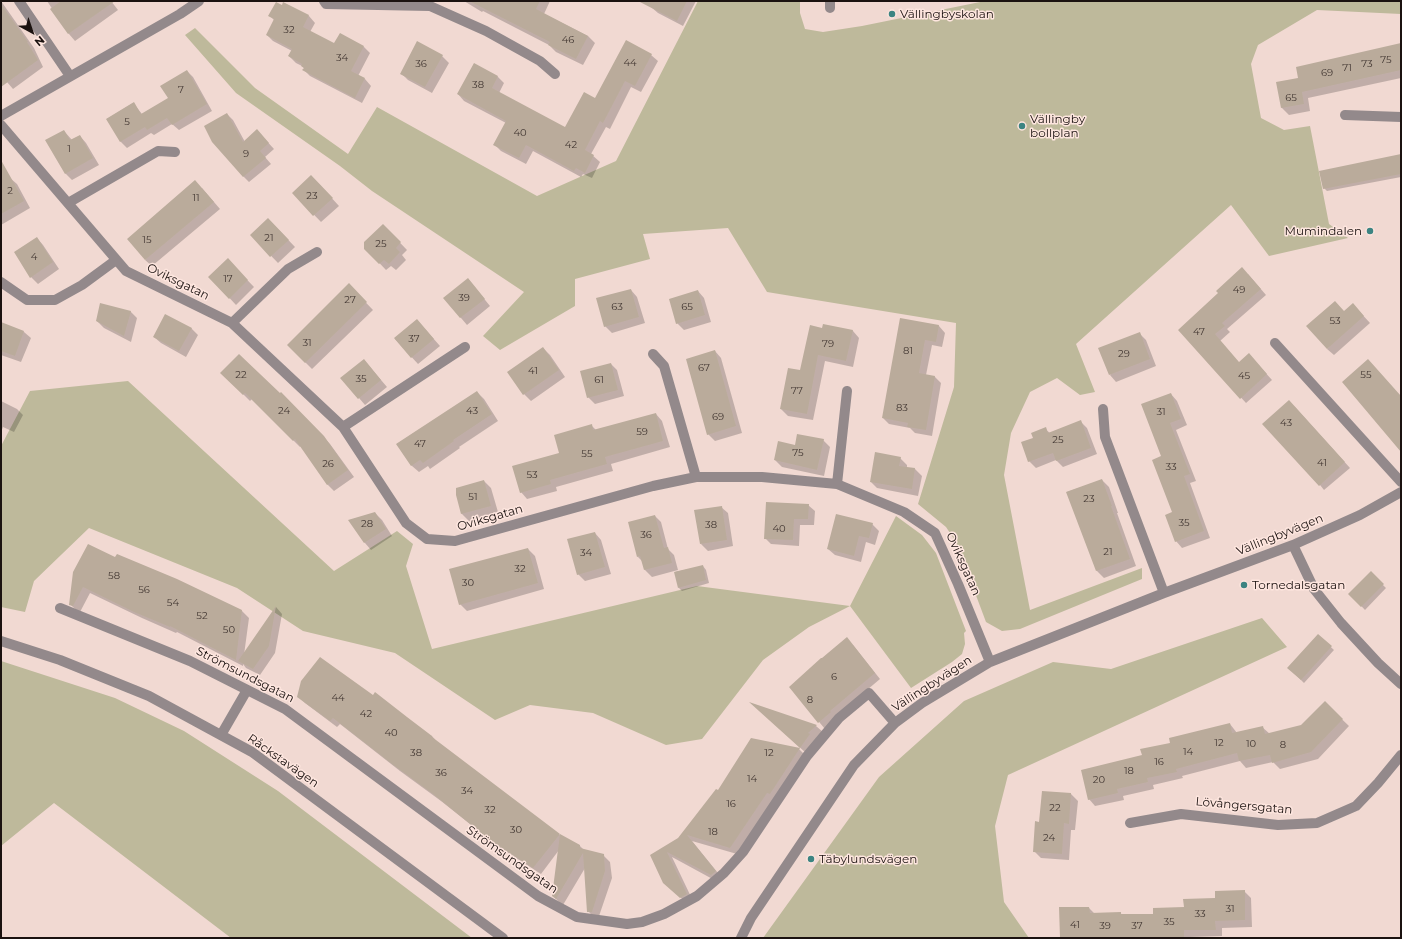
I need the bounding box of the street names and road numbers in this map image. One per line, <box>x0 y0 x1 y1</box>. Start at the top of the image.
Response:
street label: Oviksgatan <box>144 261 212 303</box>
street label: Oviksgatan <box>455 502 525 534</box>
street label: Vällingbyvägen <box>1235 511 1325 559</box>
street label: Oviksgatan <box>943 530 983 598</box>
street label: Strömsundsgatan <box>193 644 297 706</box>
street label: Vällingbyvägen <box>889 653 975 715</box>
street label: Råckstavägen <box>245 731 321 791</box>
street label: Lövångersgatan <box>1195 795 1293 817</box>
street label: Strömsundsgatan <box>464 823 560 897</box>

